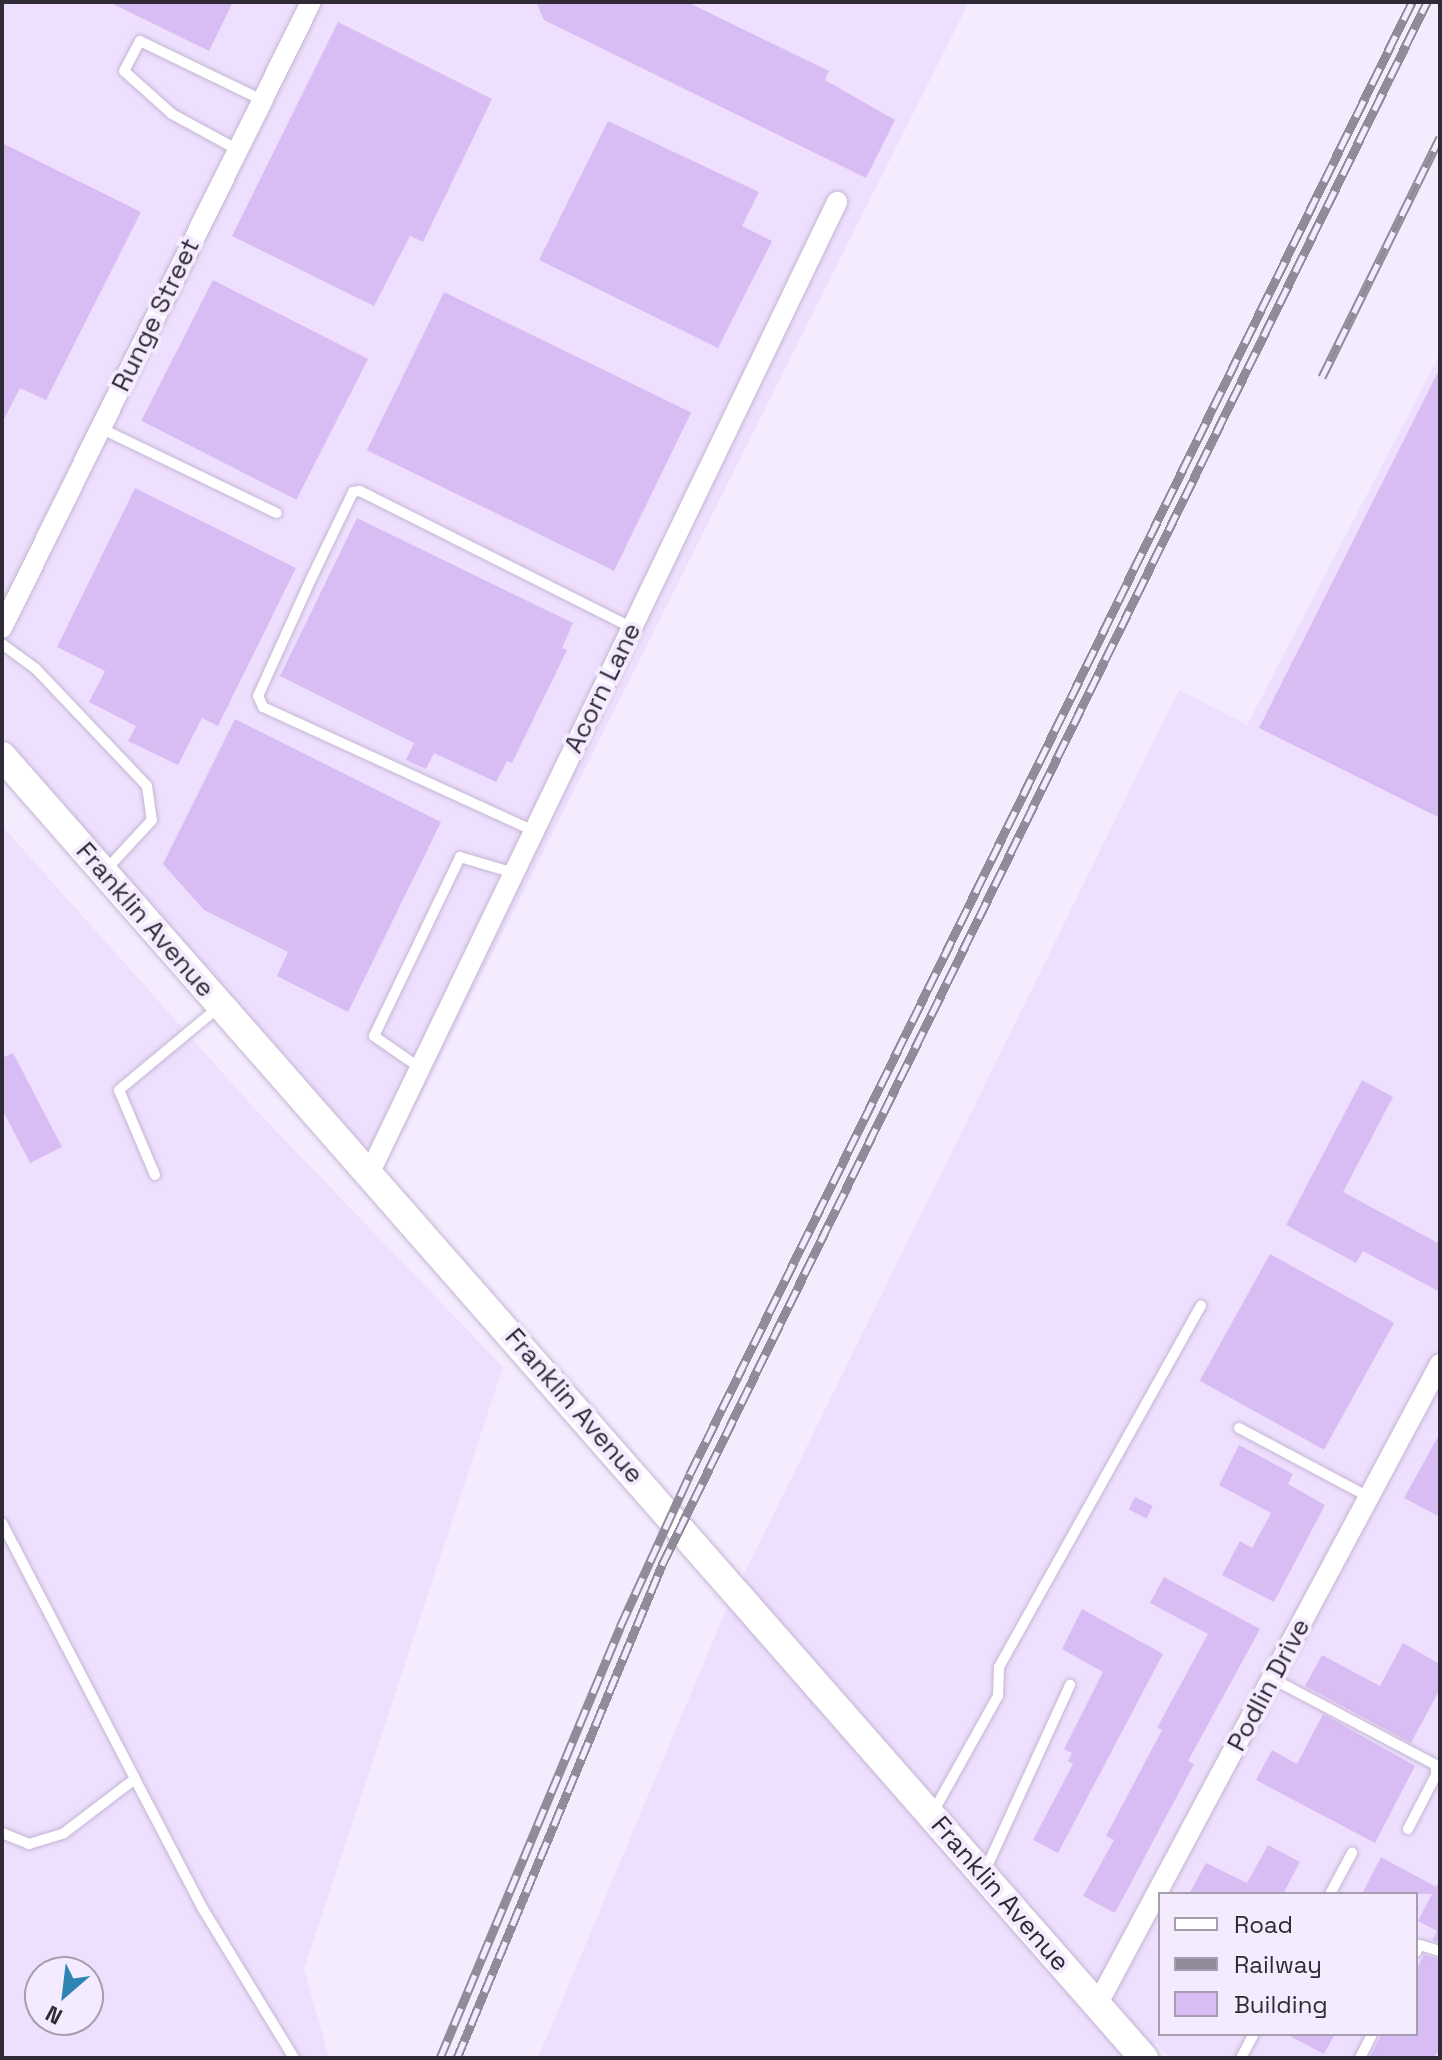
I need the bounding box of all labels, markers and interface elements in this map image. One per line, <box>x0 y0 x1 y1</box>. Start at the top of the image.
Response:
street label: Runge Street <box>105 233 207 397</box>
street label: Acorn Lane <box>558 618 648 758</box>
street label: Franklin Avenue <box>69 836 221 1004</box>
street label: Franklin Avenue <box>498 1322 650 1490</box>
street label: Podlin Drive <box>1221 1613 1317 1757</box>
street label: Franklin Avenue <box>924 1810 1076 1978</box>
legend <box>1158 1892 1418 2036</box>
text: Road <box>1234 1909 1293 1940</box>
text: Railway <box>1234 1949 1322 1980</box>
north arrow <box>24 1956 104 2036</box>
text: Building <box>1234 1989 1328 2020</box>
text: N <box>41 2000 67 2031</box>

